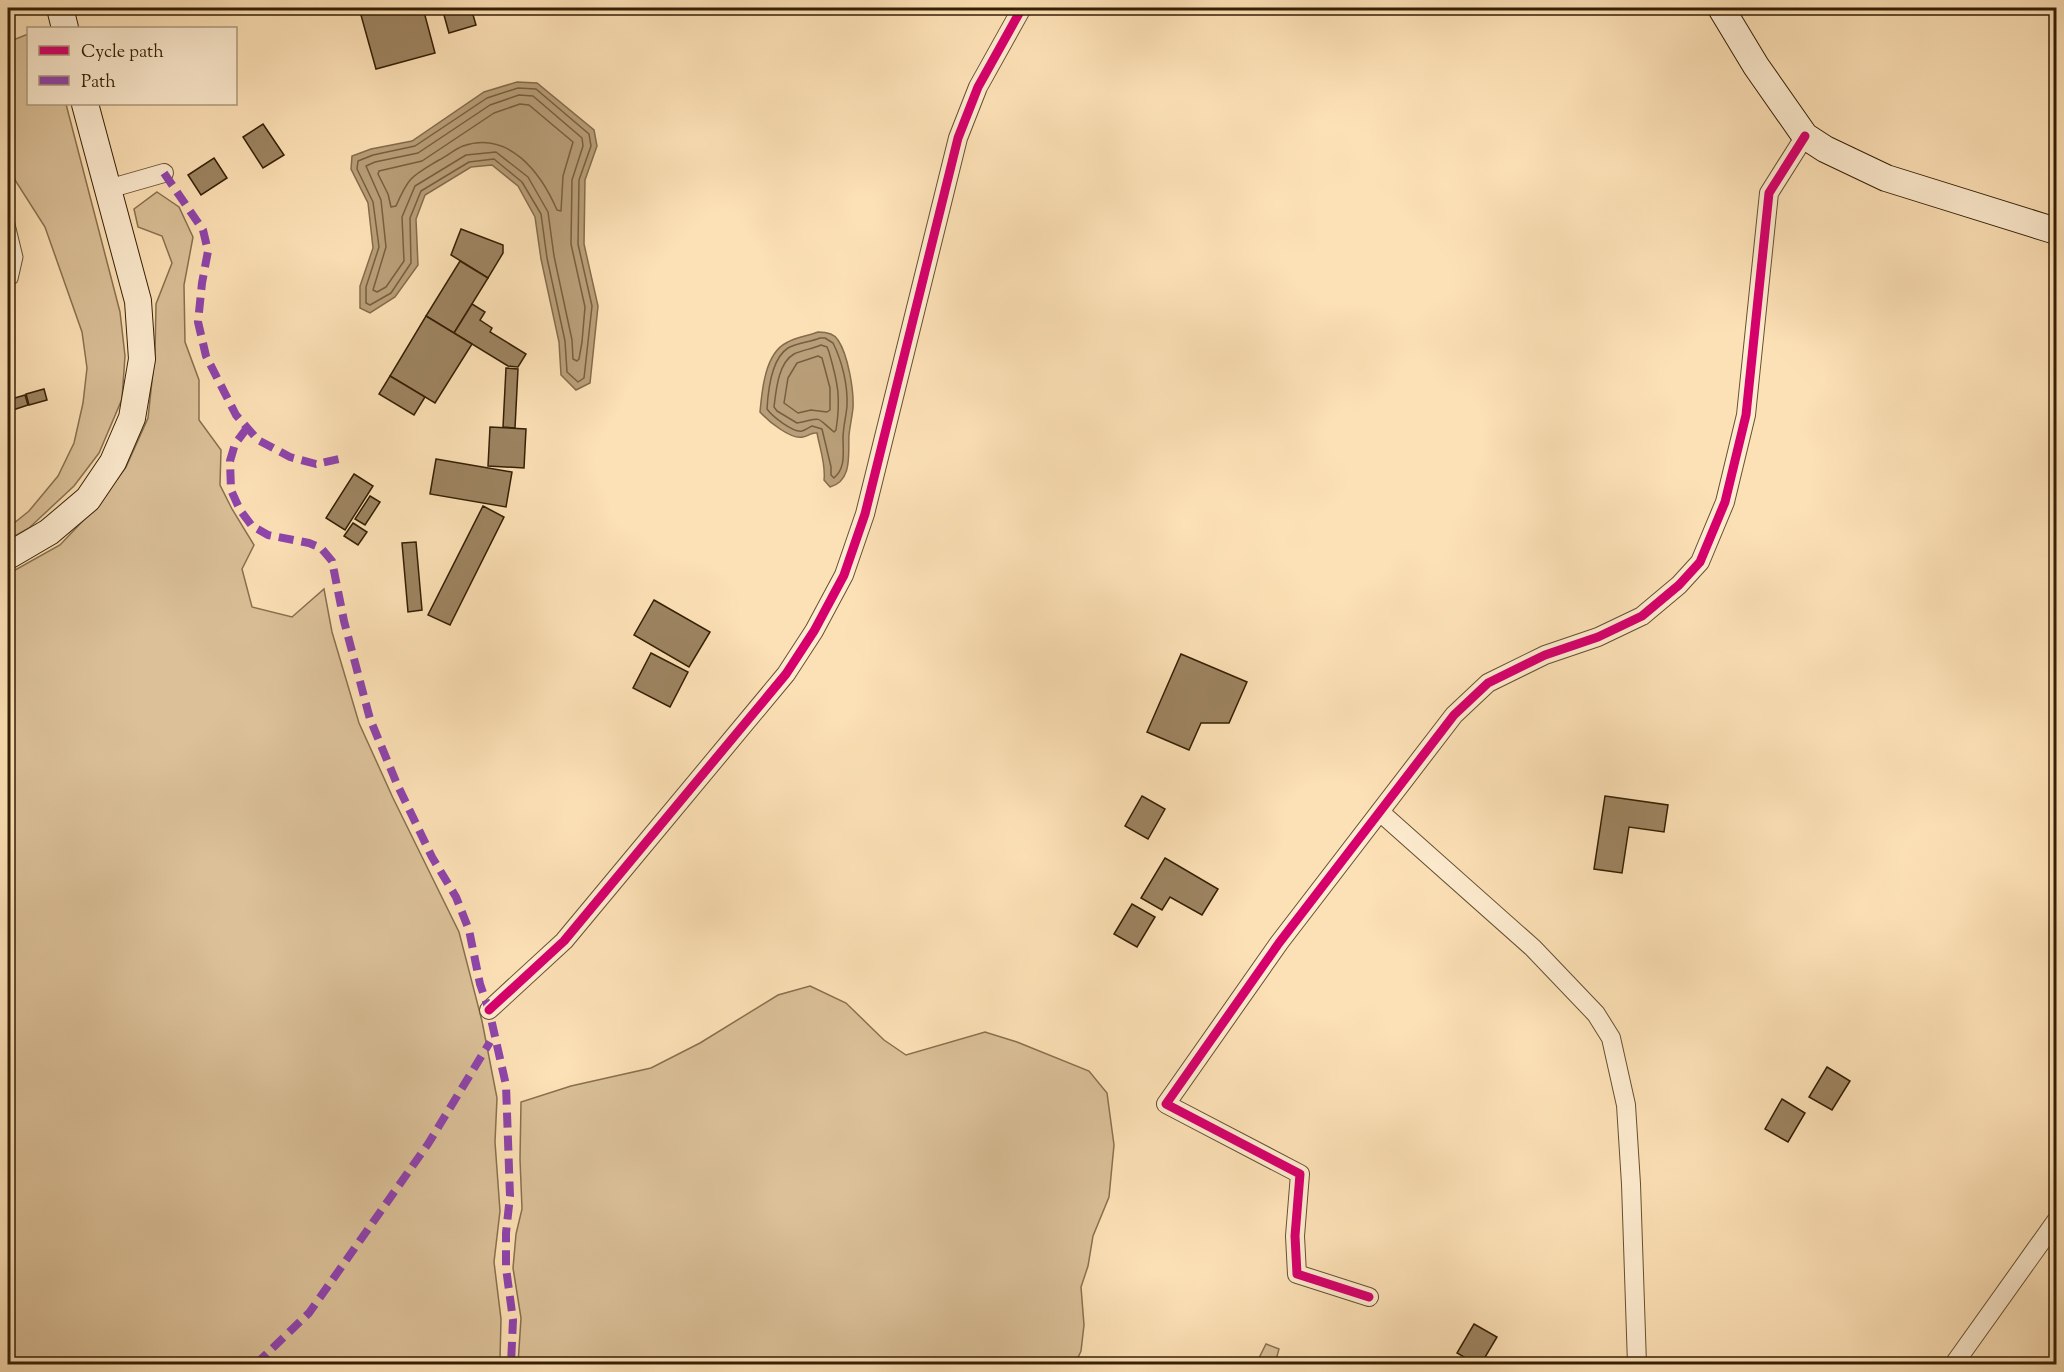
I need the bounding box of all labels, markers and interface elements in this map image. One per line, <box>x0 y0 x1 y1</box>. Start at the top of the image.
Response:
legend <box>27 27 237 105</box>
text: Cycle path <box>81 40 164 66</box>
text: Path <box>81 70 116 96</box>

